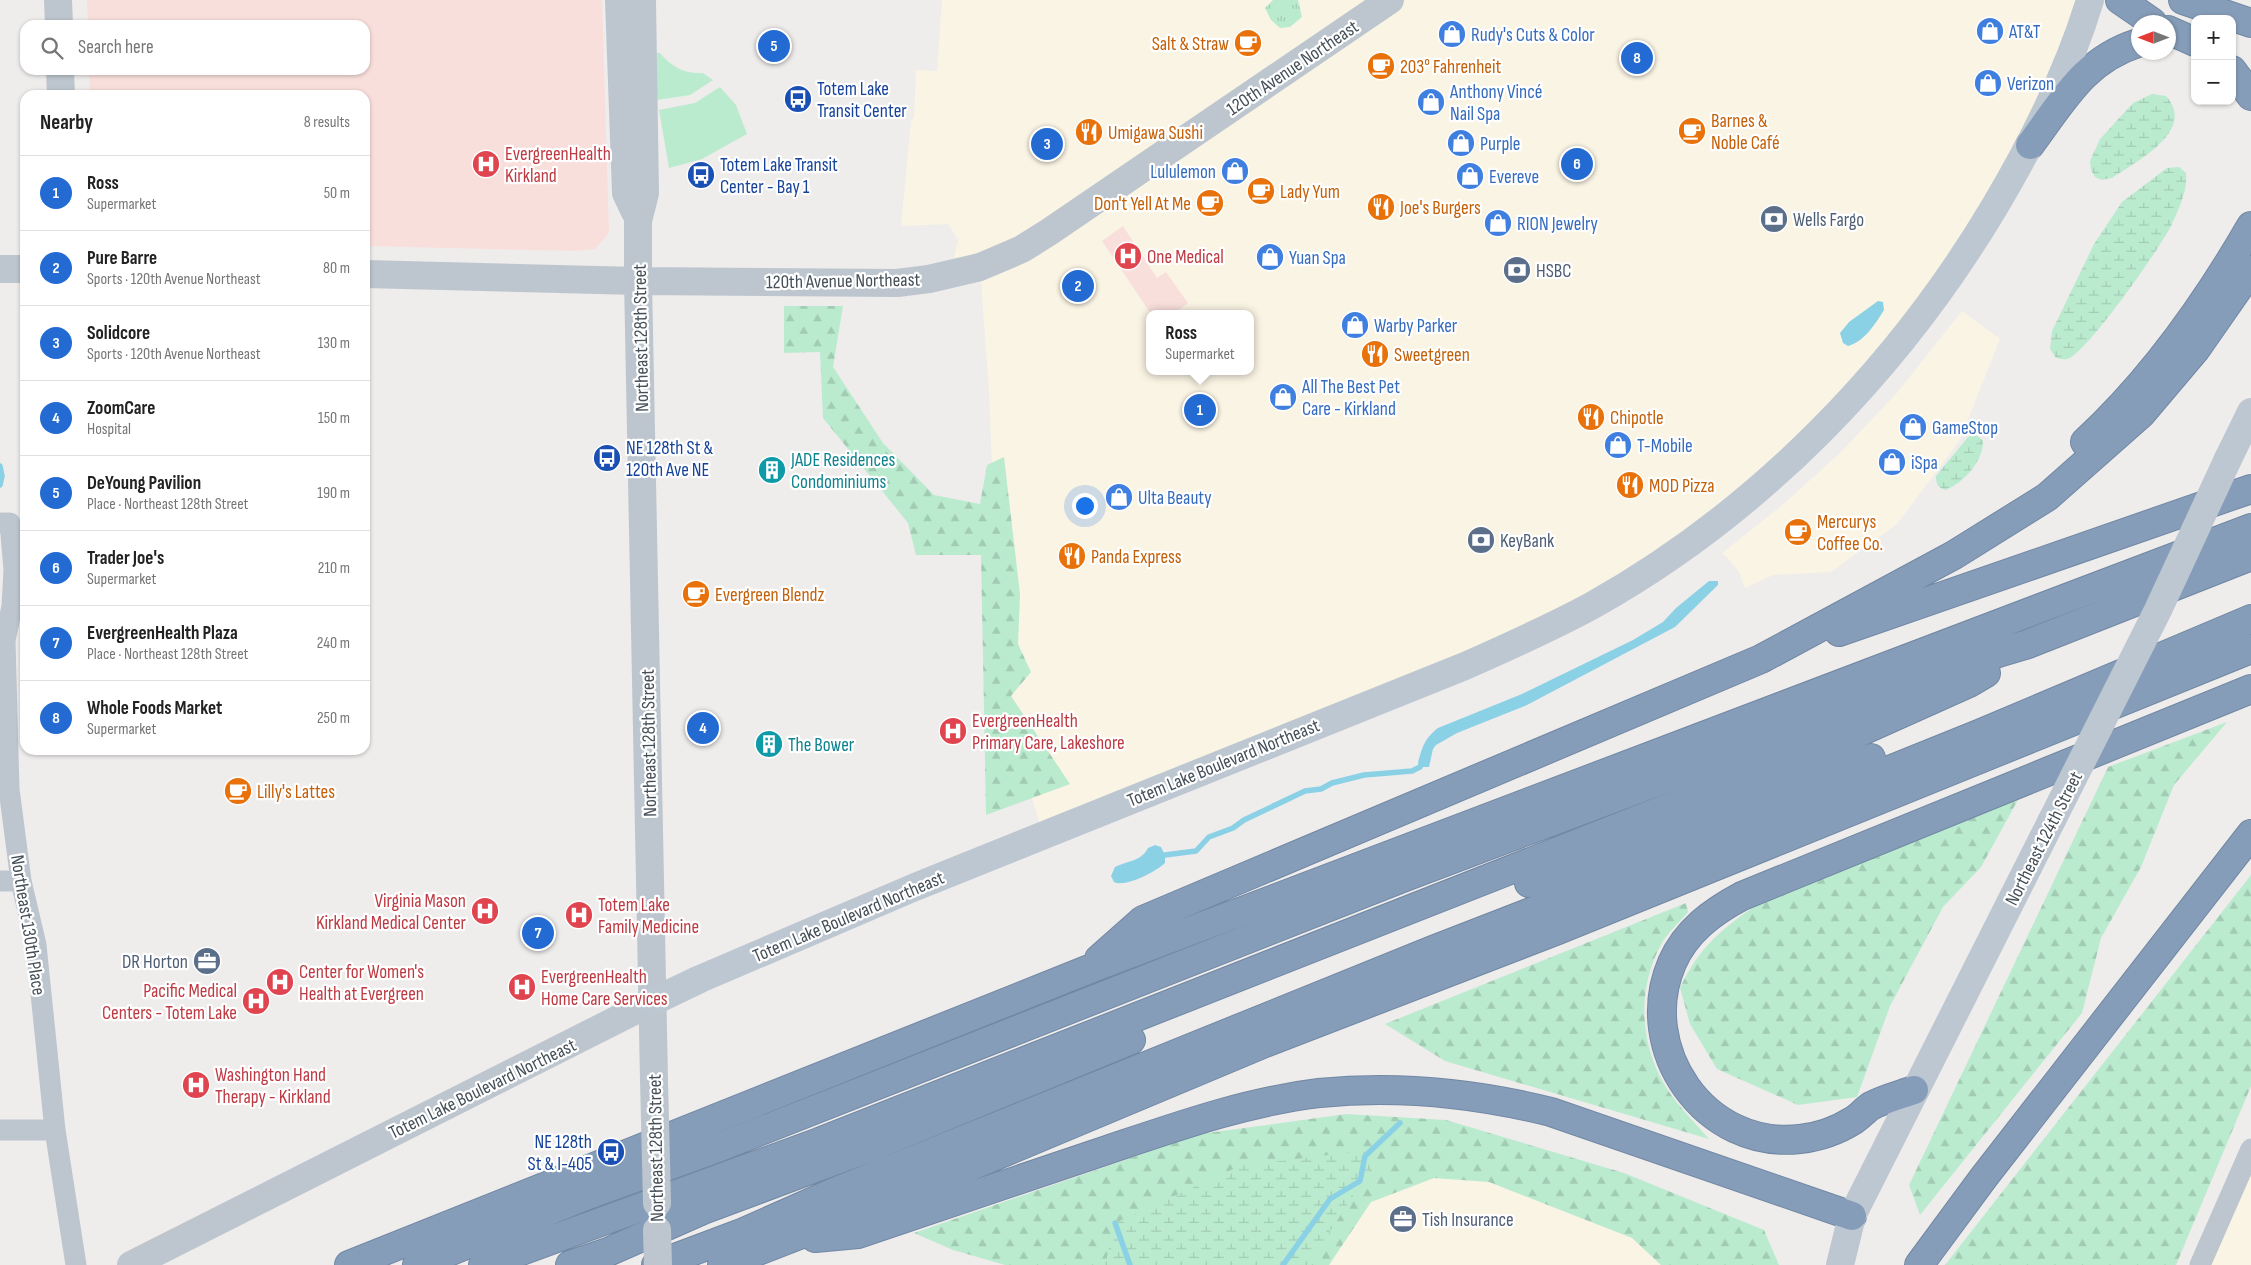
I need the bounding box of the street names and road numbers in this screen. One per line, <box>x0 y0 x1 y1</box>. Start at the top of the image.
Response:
street label: 120th Avenue Northeast <box>1222 15 1363 121</box>
street label: Northeast 128th Street <box>629 264 654 412</box>
street label: 120th Avenue Northeast <box>766 269 921 294</box>
street label: Northeast 128th Street <box>637 669 662 817</box>
street label: Totem Lake Boulevard Northeast <box>1124 714 1323 813</box>
street label: Northeast 124th Street <box>2001 768 2088 910</box>
street label: Northeast 130th Place <box>5 853 50 997</box>
street label: Totem Lake Boulevard Northeast <box>750 867 948 968</box>
street label: Totem Lake Boulevard Northeast <box>385 1034 580 1145</box>
street label: Northeast 128th Street <box>644 1074 669 1222</box>

